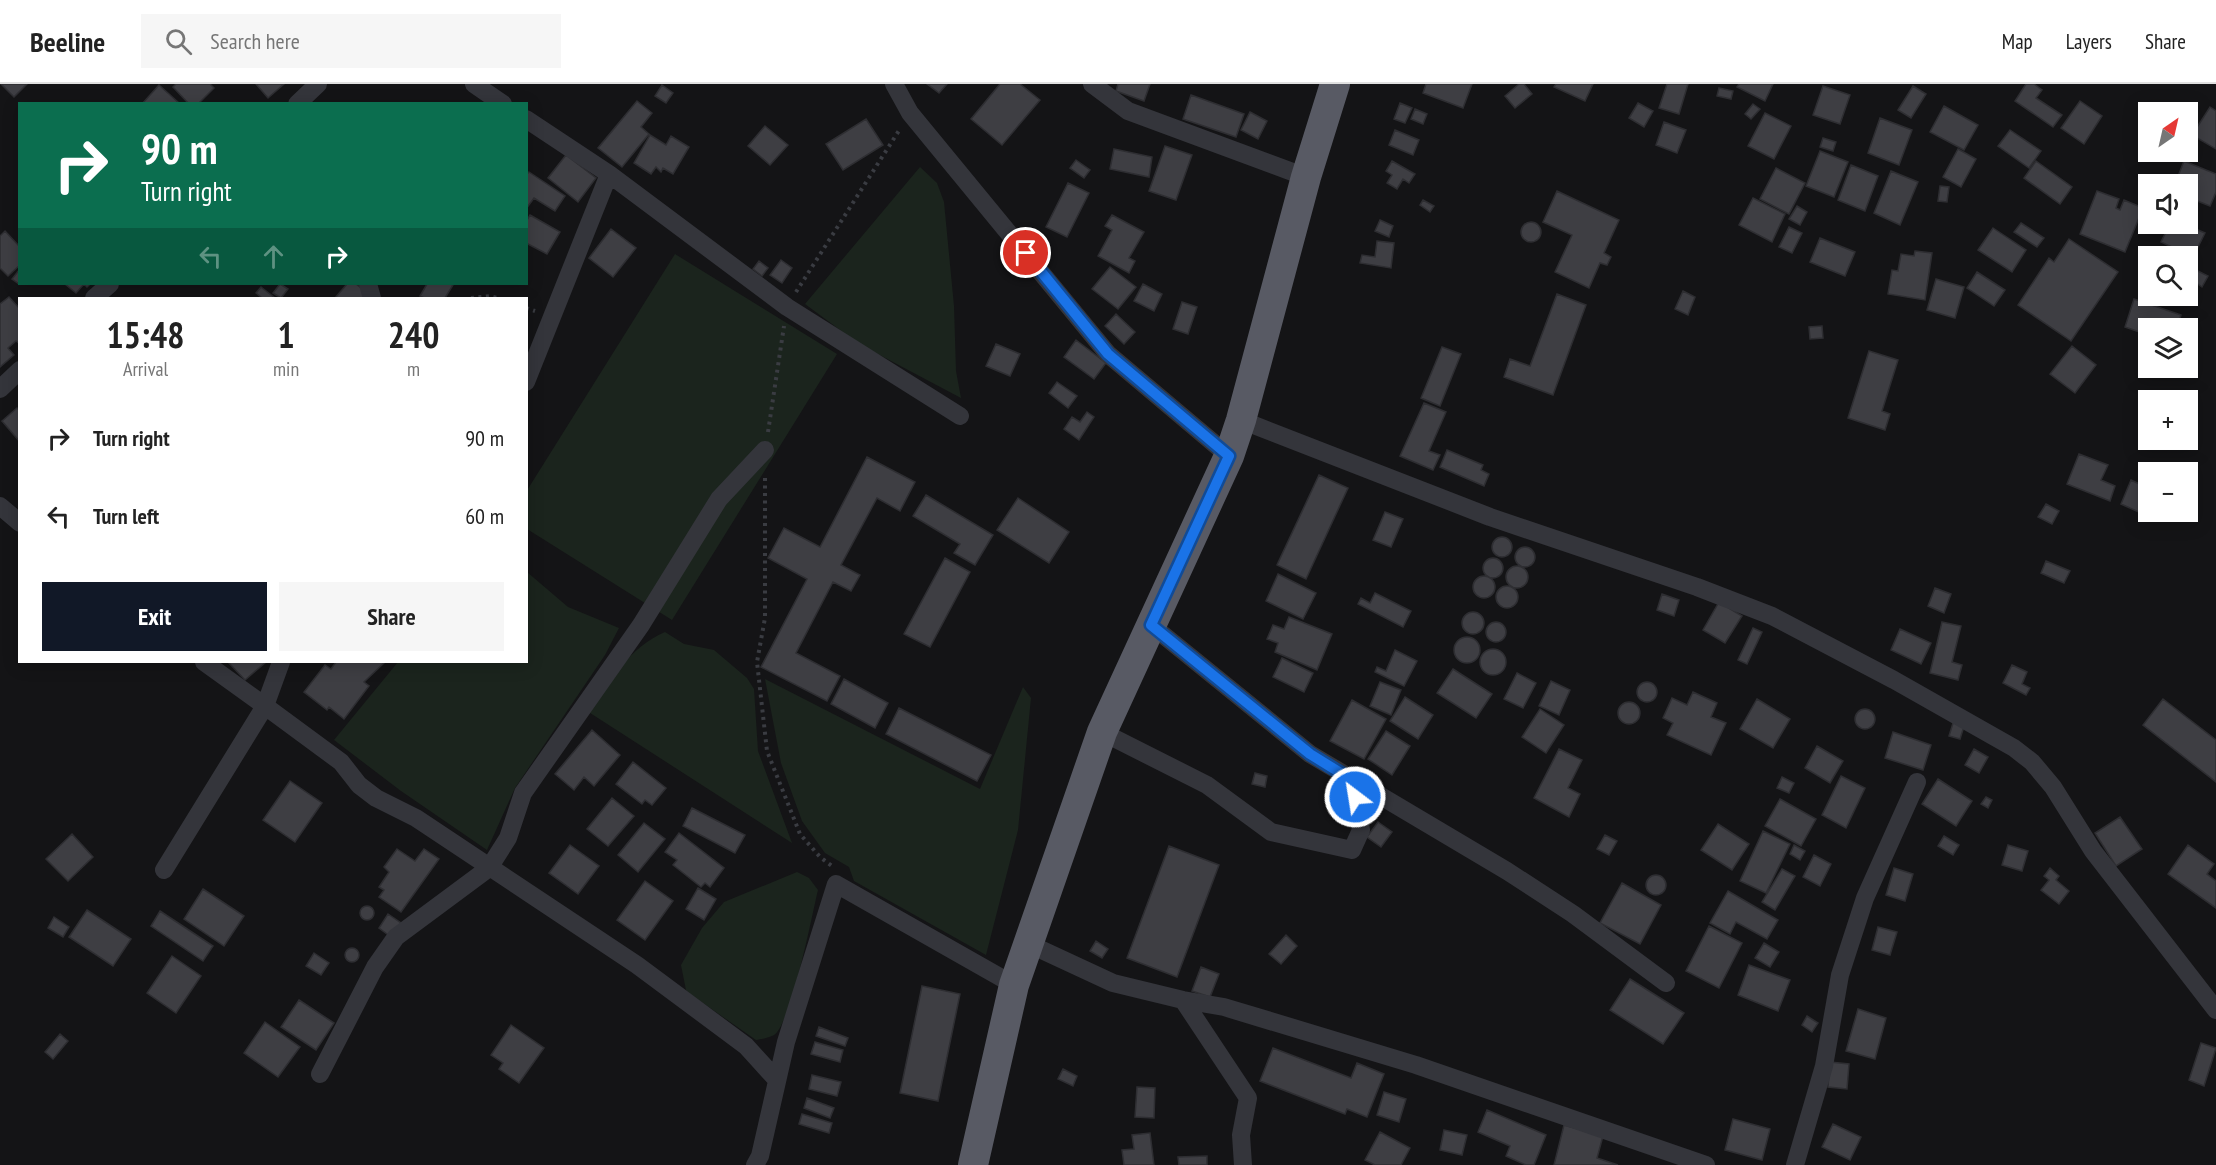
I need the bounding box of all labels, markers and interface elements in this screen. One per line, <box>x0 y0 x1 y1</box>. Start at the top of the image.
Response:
search box <box>141 14 561 68</box>
text: Beeline <box>30 23 105 60</box>
icon: search <box>162 25 195 58</box>
text: Search here <box>210 27 300 55</box>
text: Map <box>2002 28 2033 55</box>
text: Layers <box>2066 28 2112 55</box>
text: Share <box>2145 28 2186 55</box>
north arrow <box>2138 102 2198 162</box>
map controls <box>2138 102 2198 522</box>
text: 90 m <box>141 121 218 176</box>
icon: right <box>42 126 120 204</box>
text: Turn right <box>141 174 232 208</box>
button: sound <box>2138 174 2198 234</box>
pin <box>1000 227 1051 278</box>
icon: arrive <box>1009 236 1042 269</box>
icon: left <box>194 240 227 273</box>
icon: ahead <box>257 240 290 273</box>
icon: right <box>320 240 353 273</box>
button: search <box>2138 246 2198 306</box>
text: 15:48 <box>107 311 184 358</box>
text: 1 <box>277 311 295 358</box>
text: 240 <box>388 311 439 358</box>
button: layers <box>2138 318 2198 378</box>
text: Arrival <box>123 356 168 382</box>
text: min <box>273 356 299 382</box>
text: m <box>407 356 420 382</box>
button: + <box>2138 390 2198 450</box>
icon: right <box>42 422 75 455</box>
text: Turn right <box>93 424 170 452</box>
text: 90 m <box>465 424 504 452</box>
button: − <box>2138 462 2198 522</box>
icon: left <box>42 500 75 533</box>
text: Turn left <box>93 502 159 530</box>
text: 60 m <box>465 502 504 530</box>
button: Exit <box>42 582 267 651</box>
button: Share <box>279 582 504 651</box>
position arrow <box>1323 765 1387 829</box>

